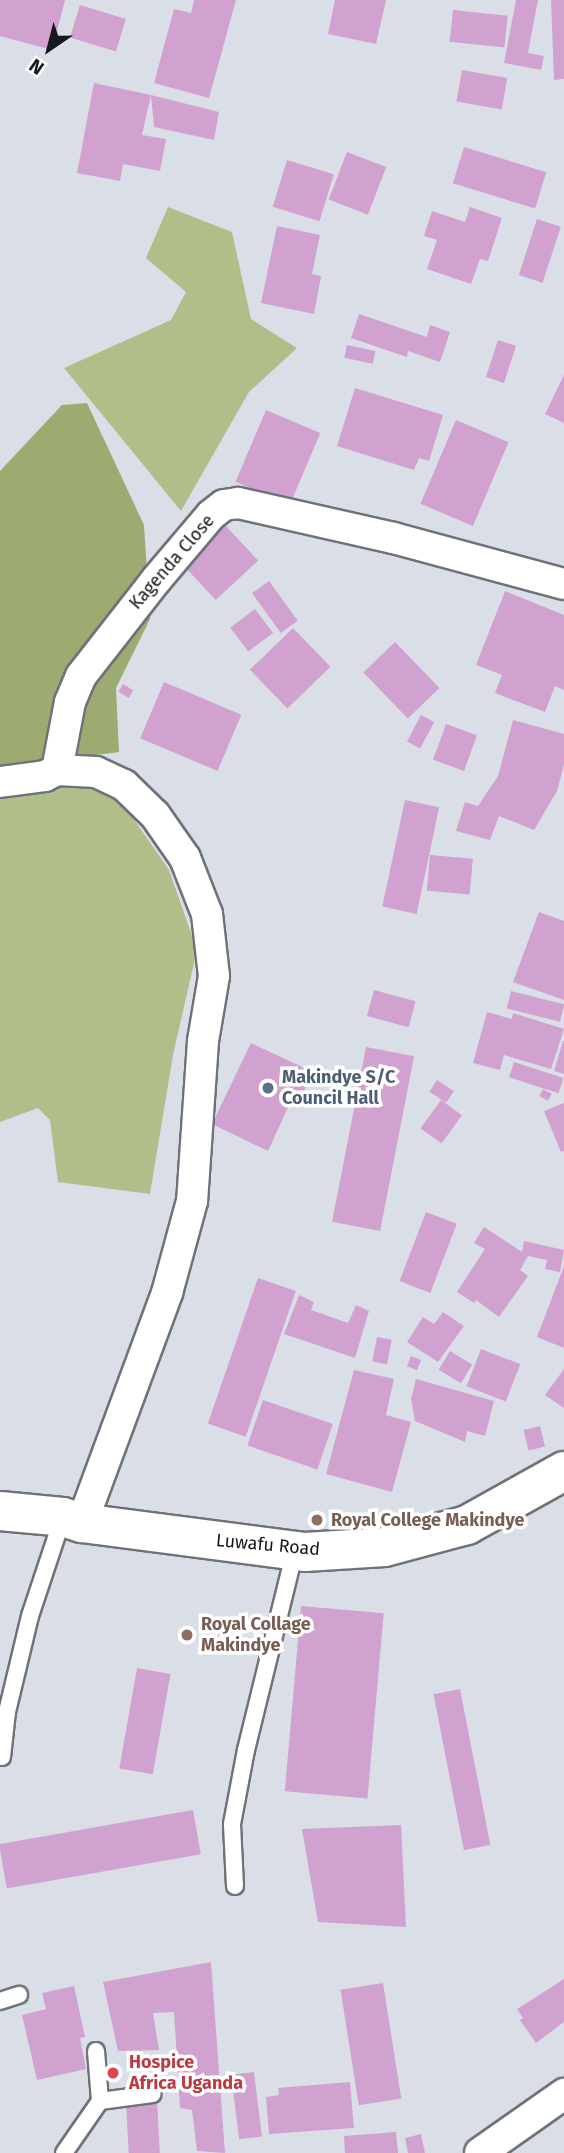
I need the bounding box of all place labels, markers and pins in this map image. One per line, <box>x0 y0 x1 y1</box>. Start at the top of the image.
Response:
place label: Makindye S/C Council Hall <box>282 1067 395 1110</box>
marker: Makindye S/C Council Hall <box>260 1080 276 1096</box>
place label: Royal College Makindye <box>331 1509 525 1531</box>
marker: Royal College Makindye <box>309 1512 325 1528</box>
place label: Royal Collage Makindye <box>201 1614 311 1656</box>
marker: Royal Collage Makindye <box>179 1627 195 1643</box>
place label: Hospice Africa Uganda <box>129 2052 243 2094</box>
marker: Hospice Africa Uganda <box>103 2063 123 2083</box>

